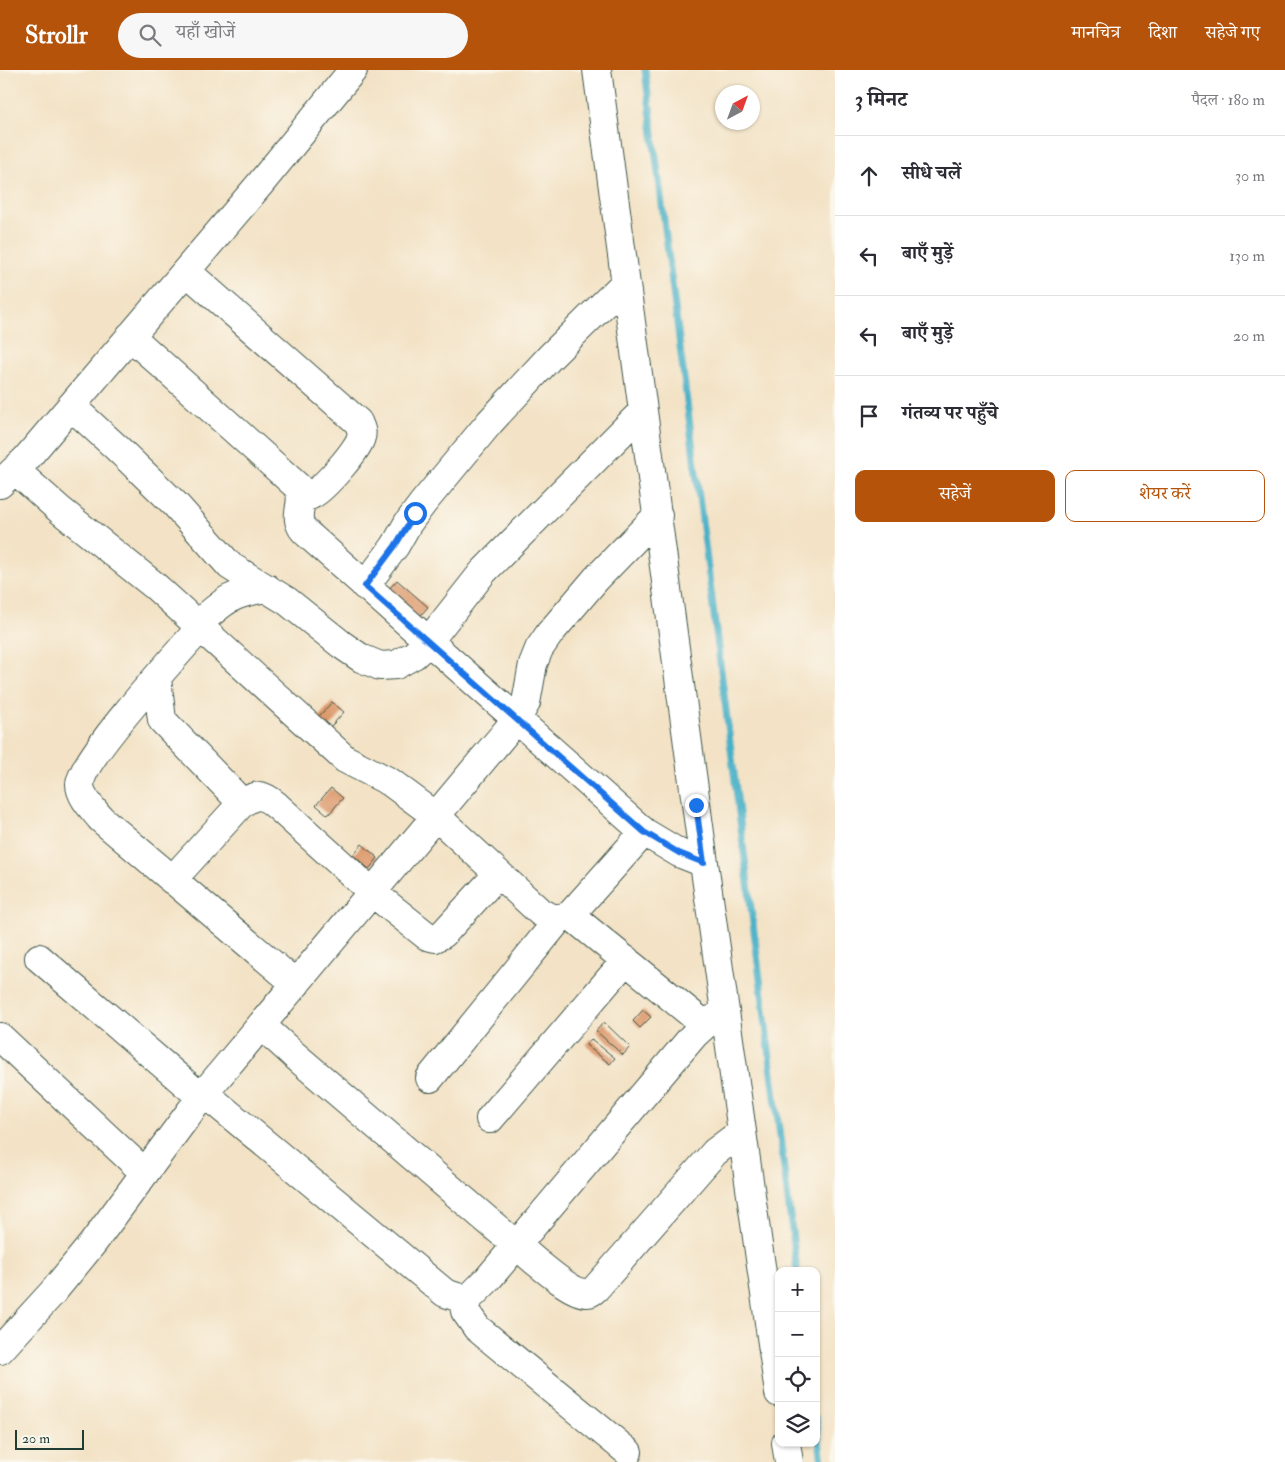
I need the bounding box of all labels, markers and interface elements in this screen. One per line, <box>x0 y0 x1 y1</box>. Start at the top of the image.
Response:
search box <box>118 13 468 58</box>
text: Strollr <box>25 20 88 51</box>
text: यहाँ खोजें <box>176 20 235 44</box>
icon: search <box>136 21 164 49</box>
text: मानचित्र <box>1072 21 1120 44</box>
text: दिशा <box>1148 21 1177 44</box>
text: सहेजे गए <box>1205 21 1260 44</box>
north arrow <box>715 85 760 130</box>
text: 3 मिनट <box>855 86 907 113</box>
text: पैदल · 180 m <box>1192 90 1265 110</box>
text: सीधे चलें <box>902 161 961 185</box>
icon: ahead <box>855 162 883 190</box>
text: 30 m <box>1235 166 1265 186</box>
text: बाएँ मुड़ें <box>902 241 953 265</box>
icon: left <box>855 242 883 270</box>
text: 130 m <box>1229 246 1265 266</box>
text: बाएँ मुड़ें <box>902 321 953 345</box>
icon: left <box>855 322 883 350</box>
text: 20 m <box>1233 326 1265 346</box>
text: गंतव्य पर पहुँचे <box>902 401 998 425</box>
icon: arrive <box>855 402 883 430</box>
button: सहेजें <box>855 470 1055 522</box>
button: शेयर करें <box>1065 470 1265 522</box>
route start <box>404 502 427 525</box>
route end <box>685 794 708 817</box>
map controls <box>775 1267 820 1447</box>
button: + <box>775 1267 820 1312</box>
button: − <box>775 1312 820 1357</box>
button: locate <box>775 1357 820 1402</box>
button: layers <box>775 1402 820 1447</box>
scale bar <box>15 1427 84 1450</box>
text: 20 m <box>22 1430 50 1447</box>

